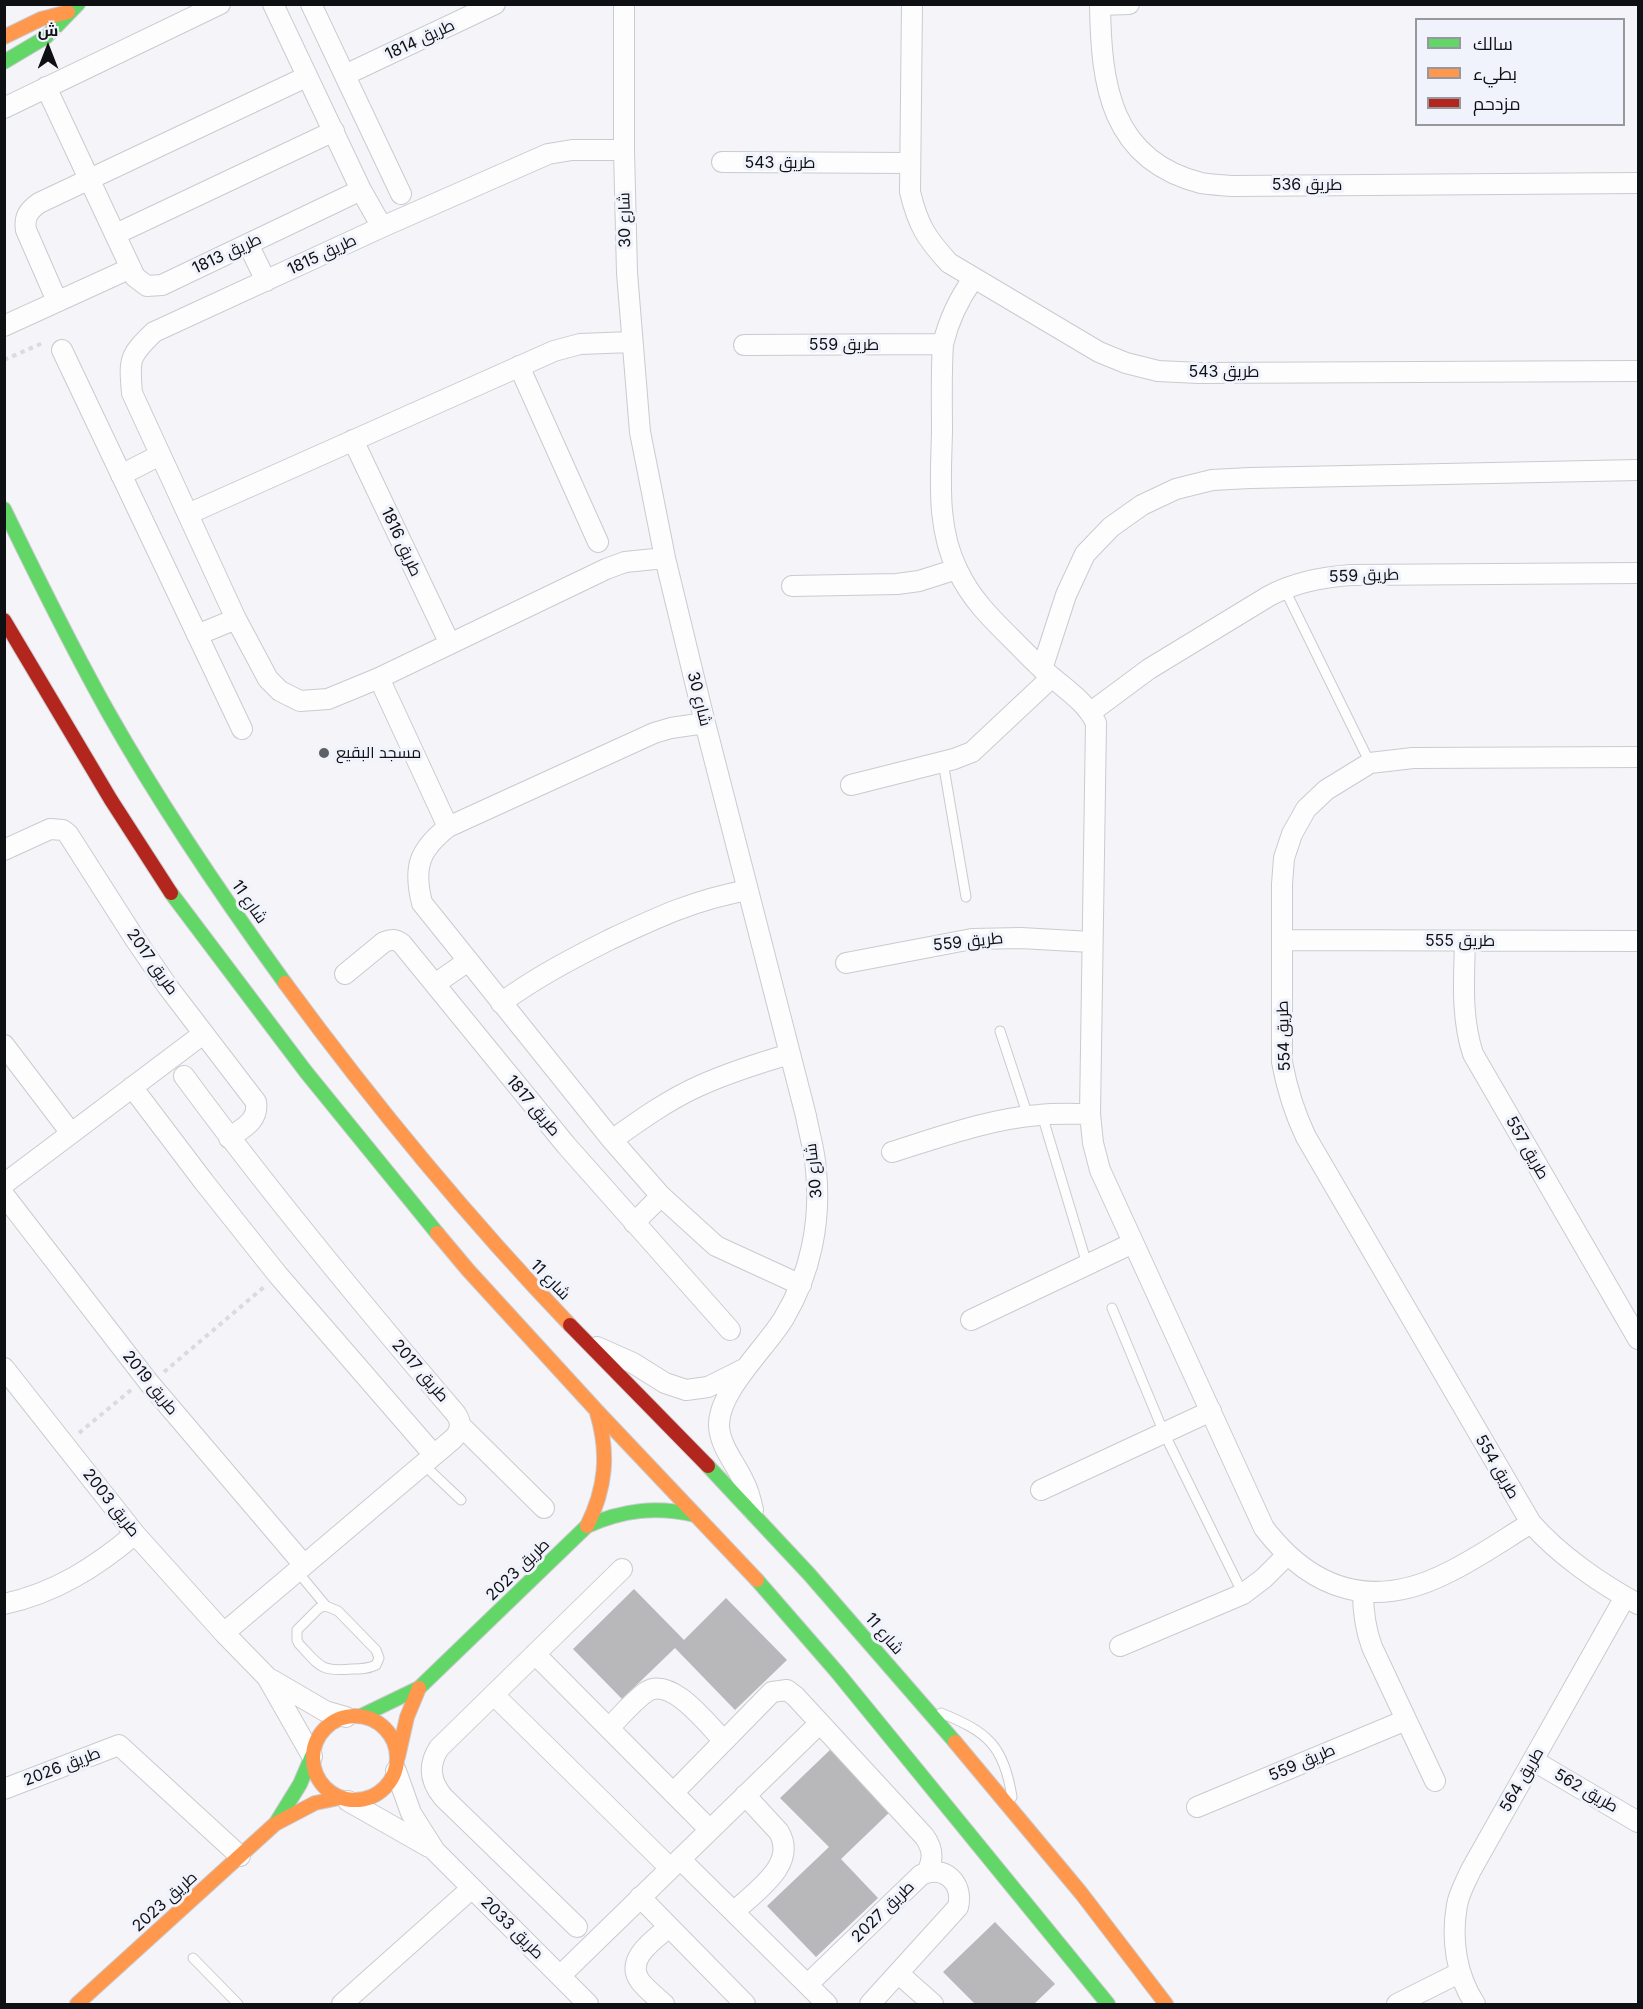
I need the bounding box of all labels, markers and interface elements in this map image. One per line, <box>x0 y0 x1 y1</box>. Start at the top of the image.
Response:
street label: طريق 1814 <box>382 16 458 64</box>
north arrow <box>18 18 78 78</box>
legend <box>1415 18 1625 126</box>
text: ش <box>38 20 58 40</box>
text: سالك <box>1473 33 1513 54</box>
text: بطيء <box>1473 63 1517 84</box>
text: مزدحم <box>1473 93 1521 114</box>
street label: طريق 543 <box>744 153 816 173</box>
street label: طريق 536 <box>1272 175 1342 195</box>
street label: شارع 30 <box>615 192 635 248</box>
street label: طريق 1813 <box>189 230 265 278</box>
street label: طريق 1815 <box>285 231 359 279</box>
street label: طريق 559 <box>809 335 879 355</box>
street label: طريق 543 <box>1188 362 1260 382</box>
street label: طريق 1816 <box>377 504 425 580</box>
street label: طريق 559 <box>1328 565 1400 587</box>
street label: شارع 30 <box>683 670 715 728</box>
place label: مسجد البقيع <box>336 743 421 763</box>
marker: مسجد البقيع <box>317 746 331 760</box>
street label: شارع 11 <box>227 877 271 927</box>
street label: طريق 2017 <box>122 925 182 999</box>
street label: طريق 559 <box>932 929 1004 955</box>
street label: طريق 555 <box>1425 931 1495 951</box>
street label: طريق 554 <box>1273 1000 1295 1072</box>
street label: طريق 1817 <box>502 1072 564 1140</box>
street label: طريق 557 <box>1501 1113 1553 1183</box>
street label: شارع 30 <box>802 1142 826 1200</box>
street label: شارع 11 <box>526 1256 574 1304</box>
street label: طريق 2017 <box>388 1336 452 1406</box>
street label: طريق 2019 <box>118 1347 182 1419</box>
street label: طريق 554 <box>1471 1432 1523 1502</box>
street label: طريق 2003 <box>79 1465 143 1541</box>
street label: طريق 2023 <box>482 1535 554 1605</box>
street label: شارع 11 <box>861 1609 907 1659</box>
street label: طريق 559 <box>1266 1740 1338 1786</box>
street label: طريق 2026 <box>21 1744 103 1790</box>
street label: طريق 564 <box>1496 1744 1548 1816</box>
street label: طريق 562 <box>1551 1765 1621 1817</box>
street label: طريق 2023 <box>129 1868 201 1936</box>
street label: طريق 2027 <box>848 1877 918 1947</box>
street label: طريق 2033 <box>477 1893 547 1963</box>

